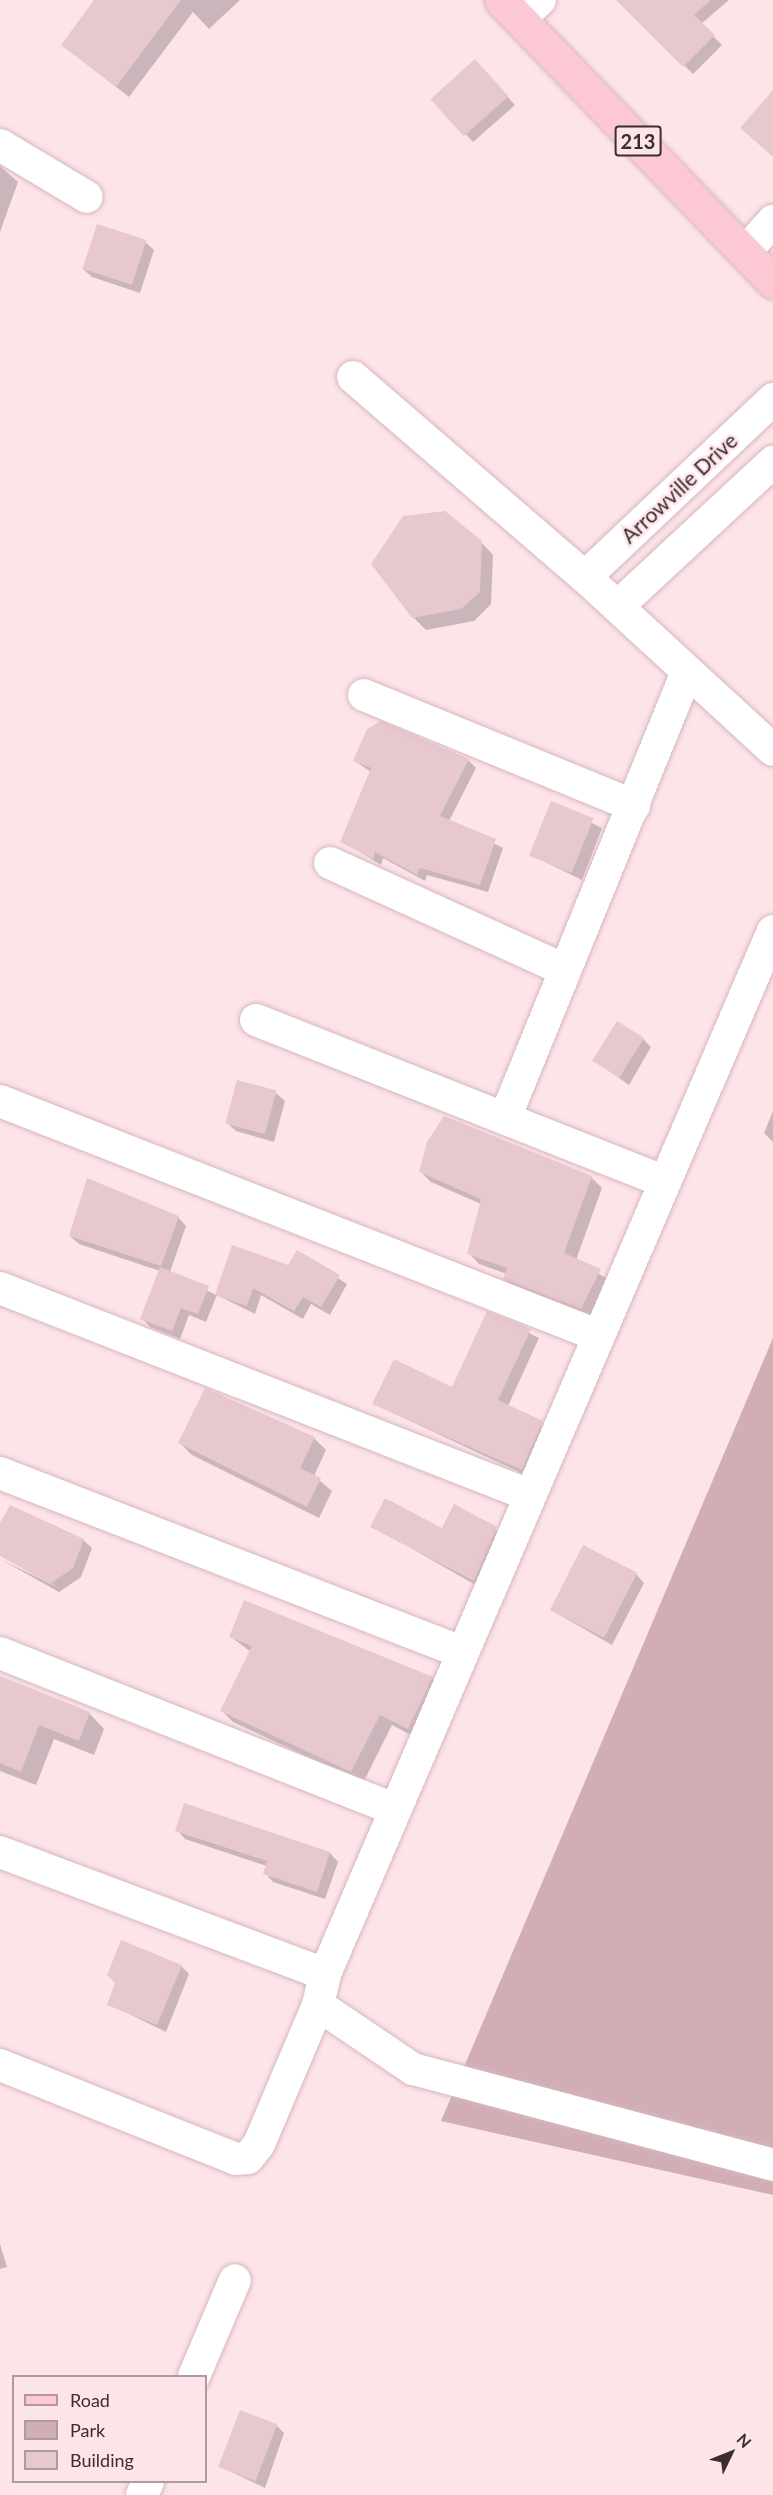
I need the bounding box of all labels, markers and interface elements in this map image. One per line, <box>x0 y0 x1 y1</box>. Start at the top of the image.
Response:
road number: 213 <box>614 124 662 158</box>
street label: Arrowville Drive <box>616 428 742 548</box>
legend <box>12 2375 207 2483</box>
text: Road <box>70 2389 110 2411</box>
text: Park <box>70 2419 105 2441</box>
north arrow <box>701 2423 761 2483</box>
text: N <box>733 2429 756 2451</box>
text: Building <box>70 2449 134 2471</box>

